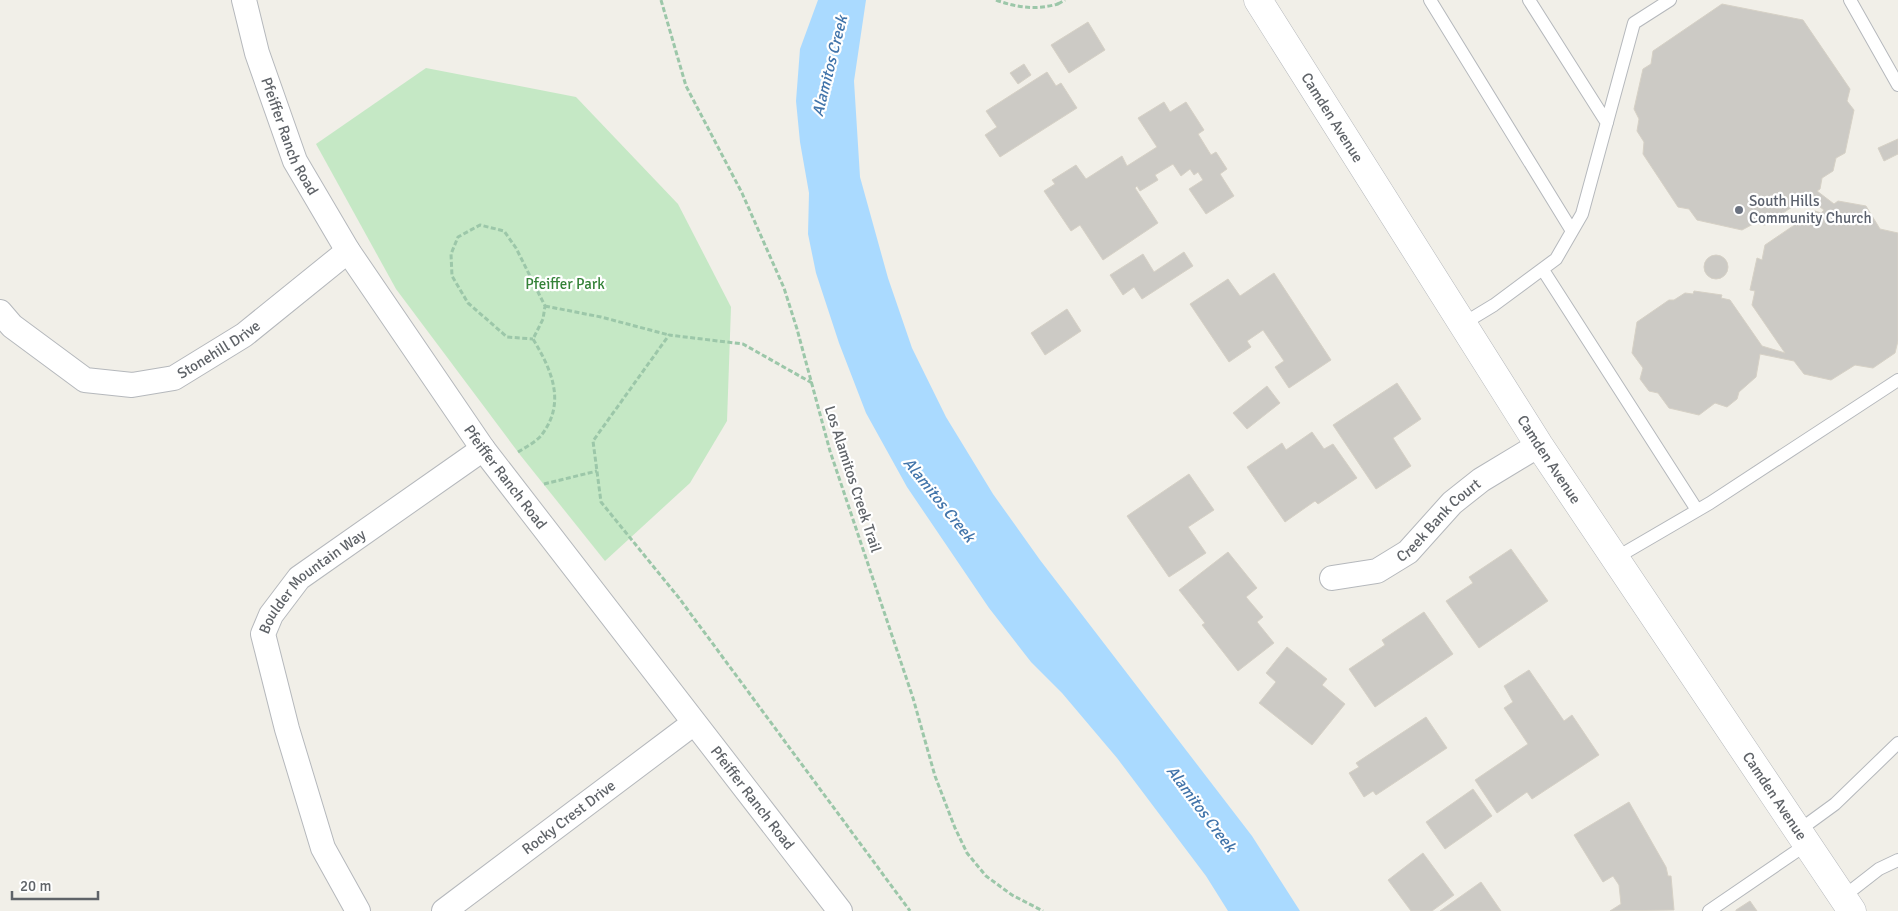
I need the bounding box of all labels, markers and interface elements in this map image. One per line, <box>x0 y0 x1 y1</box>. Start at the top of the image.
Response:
water label: Alamitos Creek <box>808 12 853 118</box>
street label: Camden Avenue <box>1297 69 1367 166</box>
street label: Pfeiffer Ranch Road <box>257 75 322 198</box>
place label: South Hills Community Church <box>1749 192 1872 227</box>
marker: South Hills Community Church <box>1733 204 1745 216</box>
park label: Pfeiffer Park <box>525 275 605 293</box>
street label: Stonehill Drive <box>174 317 264 383</box>
street label: Los Alamitos Creek Trail <box>821 403 885 555</box>
street label: Camden Avenue <box>1513 412 1585 507</box>
street label: Pfeiffer Ranch Road <box>460 421 551 533</box>
water label: Alamitos Creek <box>899 454 980 548</box>
street label: Creek Bank Court <box>1393 475 1484 566</box>
street label: Boulder Mountain Way <box>255 525 369 637</box>
street label: Pfeiffer Ranch Road <box>707 742 798 853</box>
street label: Camden Avenue <box>1739 748 1811 843</box>
water label: Alamitos Creek <box>1162 762 1241 858</box>
street label: Rocky Crest Drive <box>518 776 619 858</box>
scale bar <box>12 868 99 900</box>
text: 20 m <box>20 877 51 895</box>

